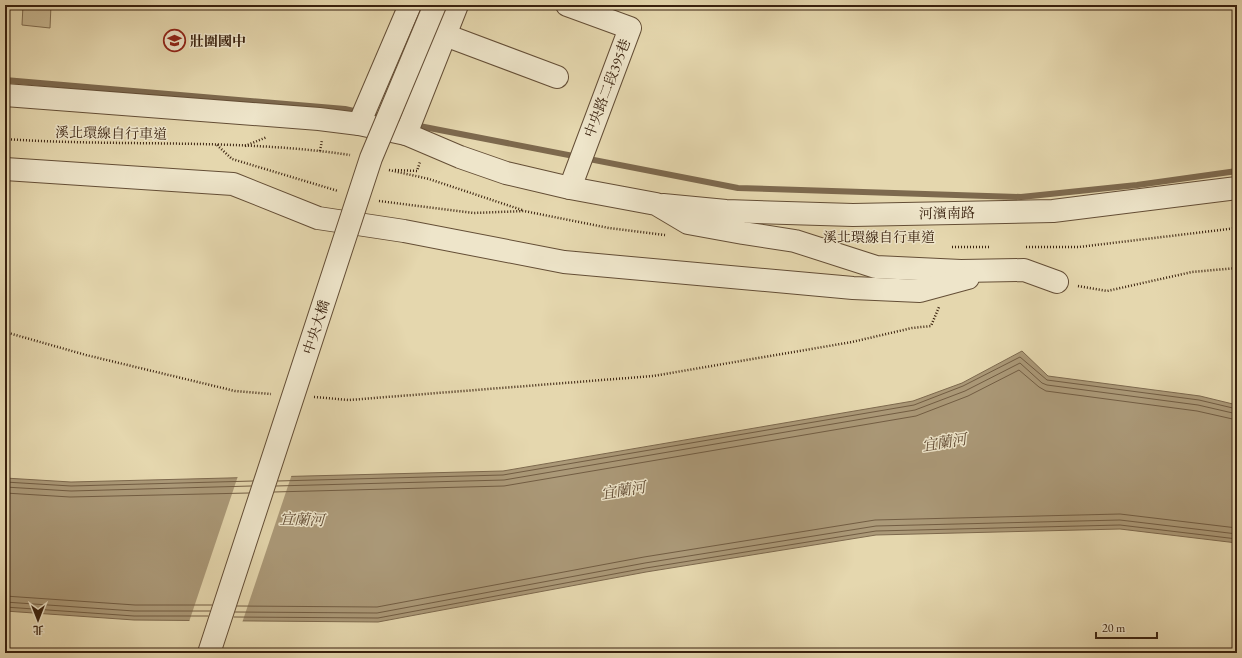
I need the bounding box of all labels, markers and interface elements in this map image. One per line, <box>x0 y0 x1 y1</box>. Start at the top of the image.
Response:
school or university icon: 壯圍國中 <box>162 28 188 54</box>
place label: 壯圍國中 <box>190 32 246 50</box>
street label: 中央路二段395巷 <box>580 36 634 140</box>
street label: 溪北環線自行車道 <box>55 123 167 143</box>
street label: 河濱南路 <box>919 204 975 222</box>
street label: 溪北環線自行車道 <box>823 228 935 246</box>
street label: 中央大橋 <box>299 298 333 356</box>
water label: 宜蘭河 <box>920 429 971 455</box>
water label: 宜蘭河 <box>599 477 650 503</box>
water label: 宜蘭河 <box>279 509 328 529</box>
north arrow <box>18 600 58 640</box>
scale bar <box>1096 614 1157 640</box>
text: 20 m <box>1102 620 1126 636</box>
text: 北 <box>33 623 44 637</box>

